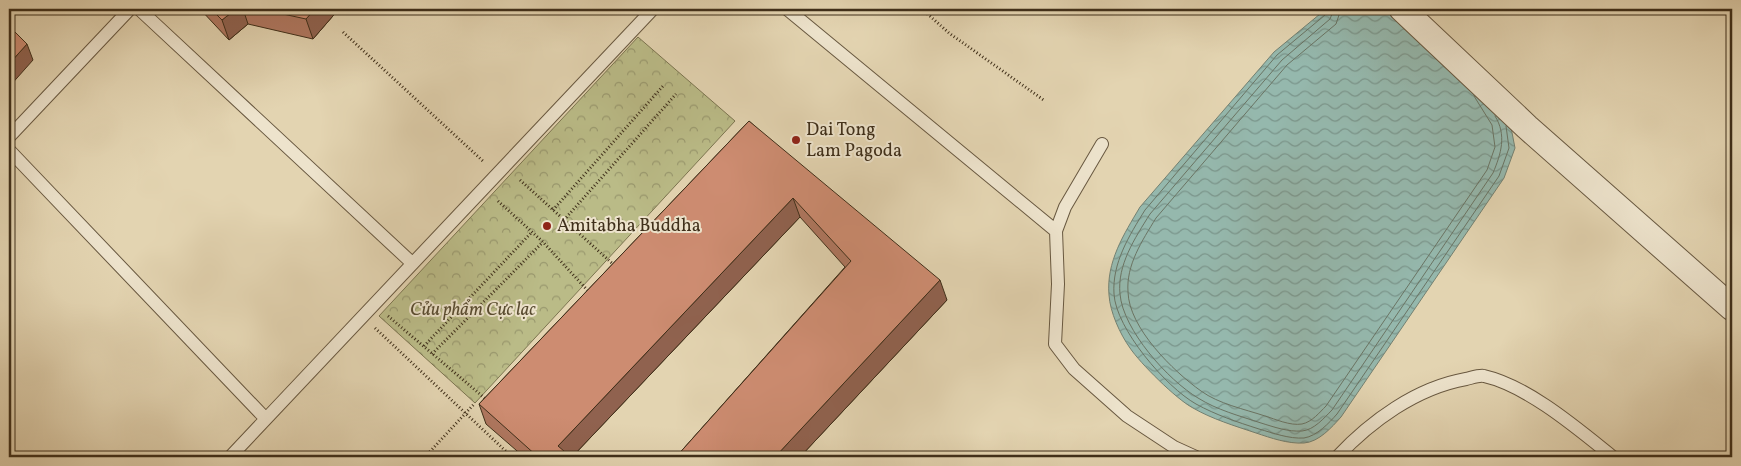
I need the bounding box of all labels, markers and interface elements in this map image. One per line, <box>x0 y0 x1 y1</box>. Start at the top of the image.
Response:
place label: Dai Tong Lam Pagoda <box>806 118 902 164</box>
marker: Dai Tong Lam Pagoda <box>790 134 802 146</box>
place label: Amitabha Buddha <box>557 214 701 239</box>
marker: Amitabha Buddha <box>541 220 553 232</box>
park label: Cửu phẩm Cực lạc <box>410 298 536 323</box>

